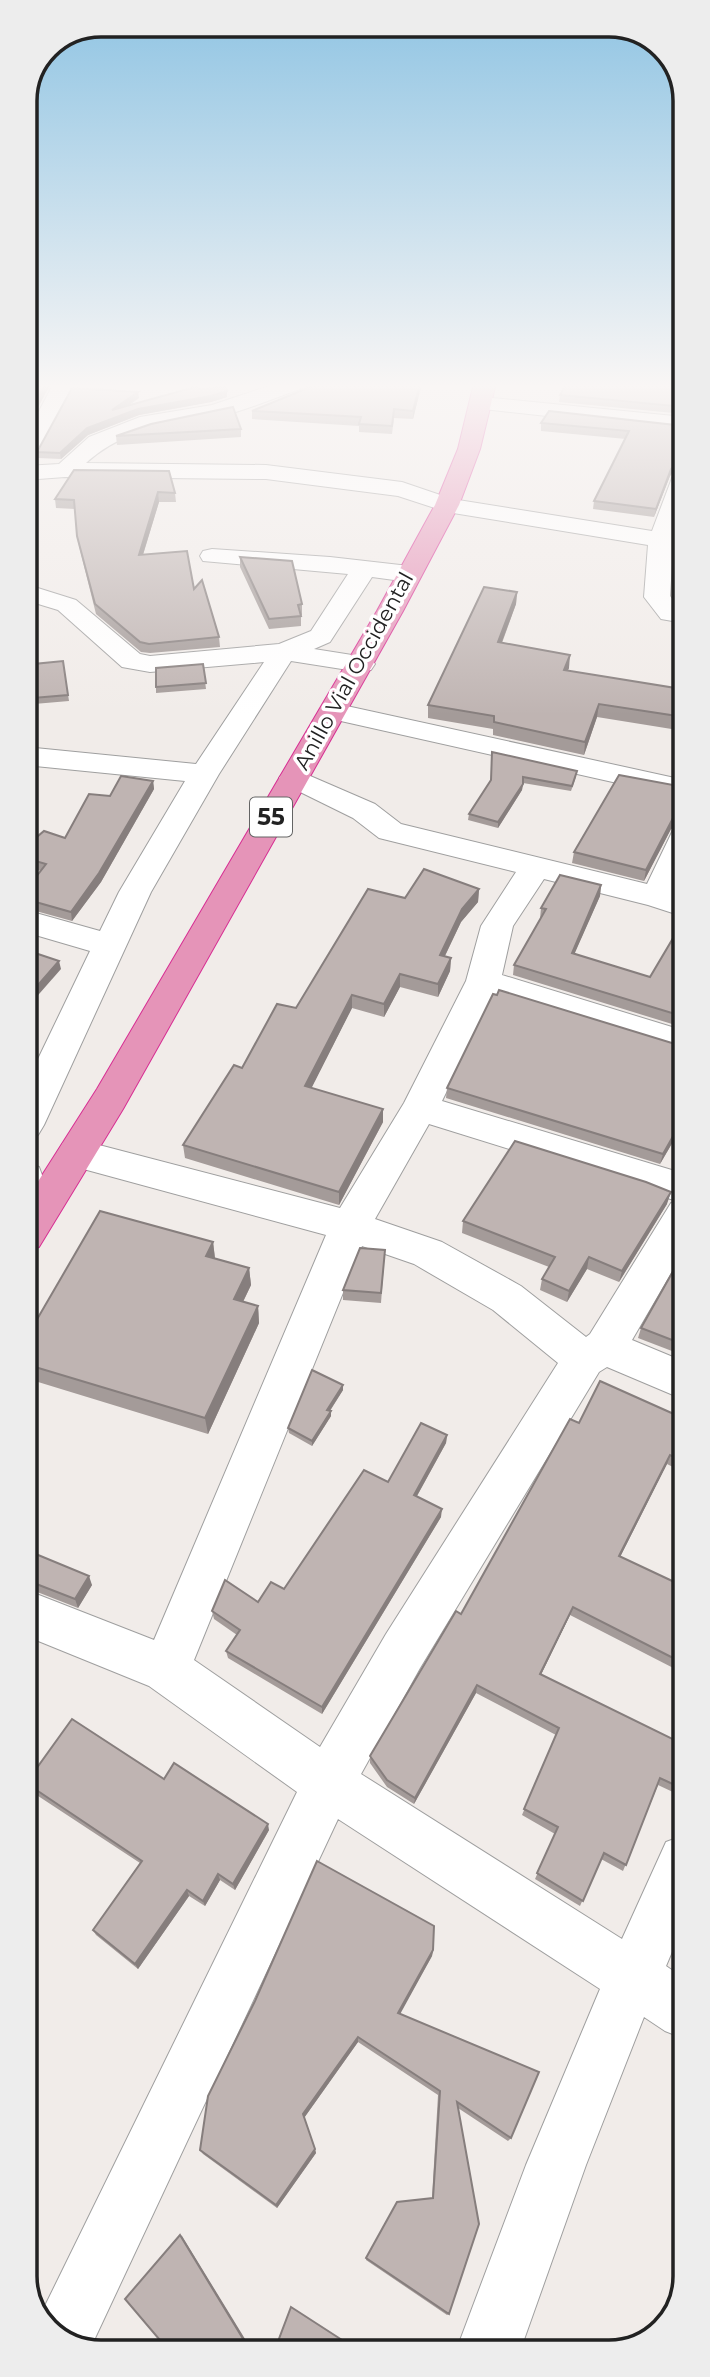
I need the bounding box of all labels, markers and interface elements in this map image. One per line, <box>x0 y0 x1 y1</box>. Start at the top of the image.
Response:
street label: Anillo Vial Occidental <box>289 568 418 774</box>
road number: 55 <box>250 797 292 836</box>

